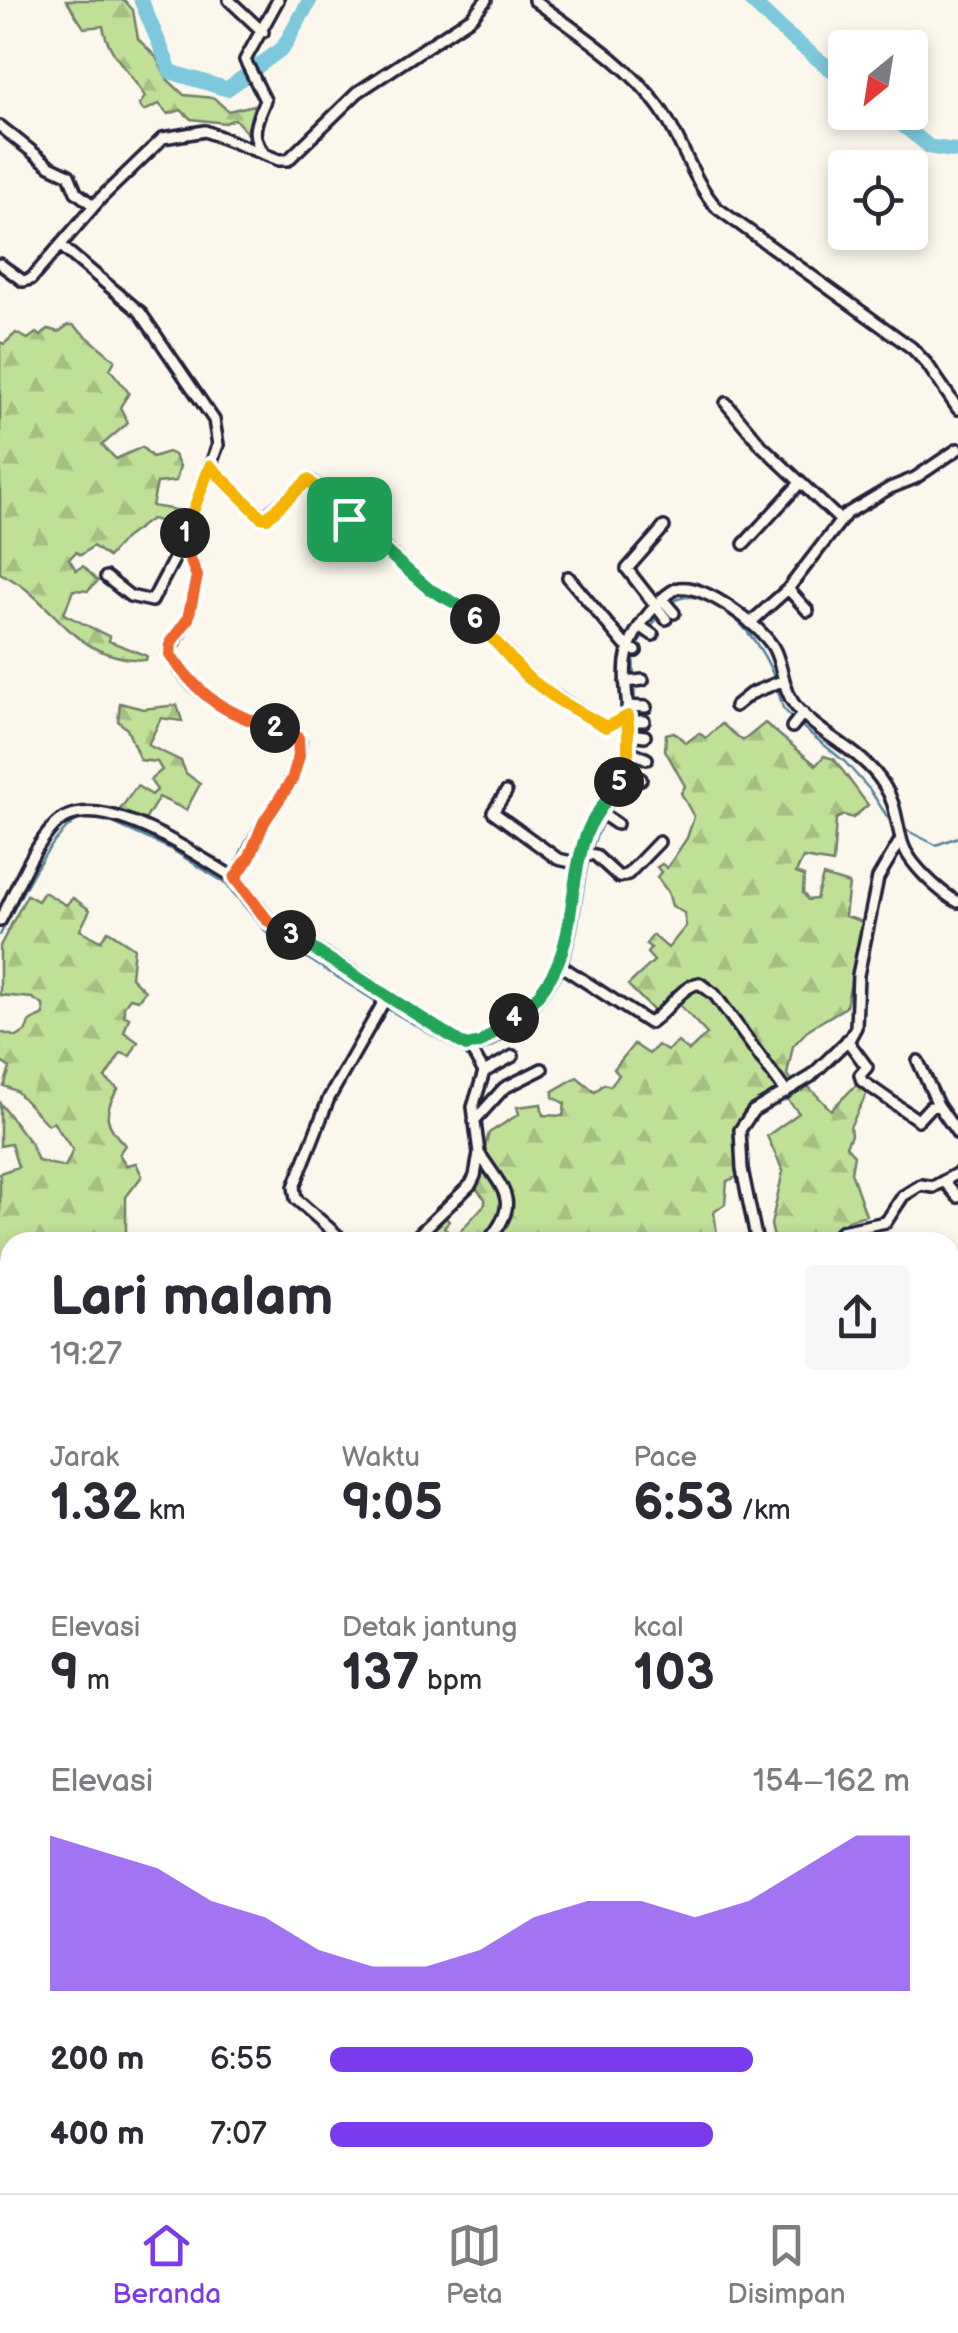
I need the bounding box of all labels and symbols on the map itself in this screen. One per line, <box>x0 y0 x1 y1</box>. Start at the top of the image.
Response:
north arrow <box>828 30 928 130</box>
pin <box>307 477 392 562</box>
pin: 1 <box>160 508 210 558</box>
pin: 6 <box>450 594 500 644</box>
pin: 2 <box>250 703 300 753</box>
pin: 5 <box>594 757 644 807</box>
pin: 3 <box>266 910 316 960</box>
pin: 4 <box>489 993 539 1043</box>

